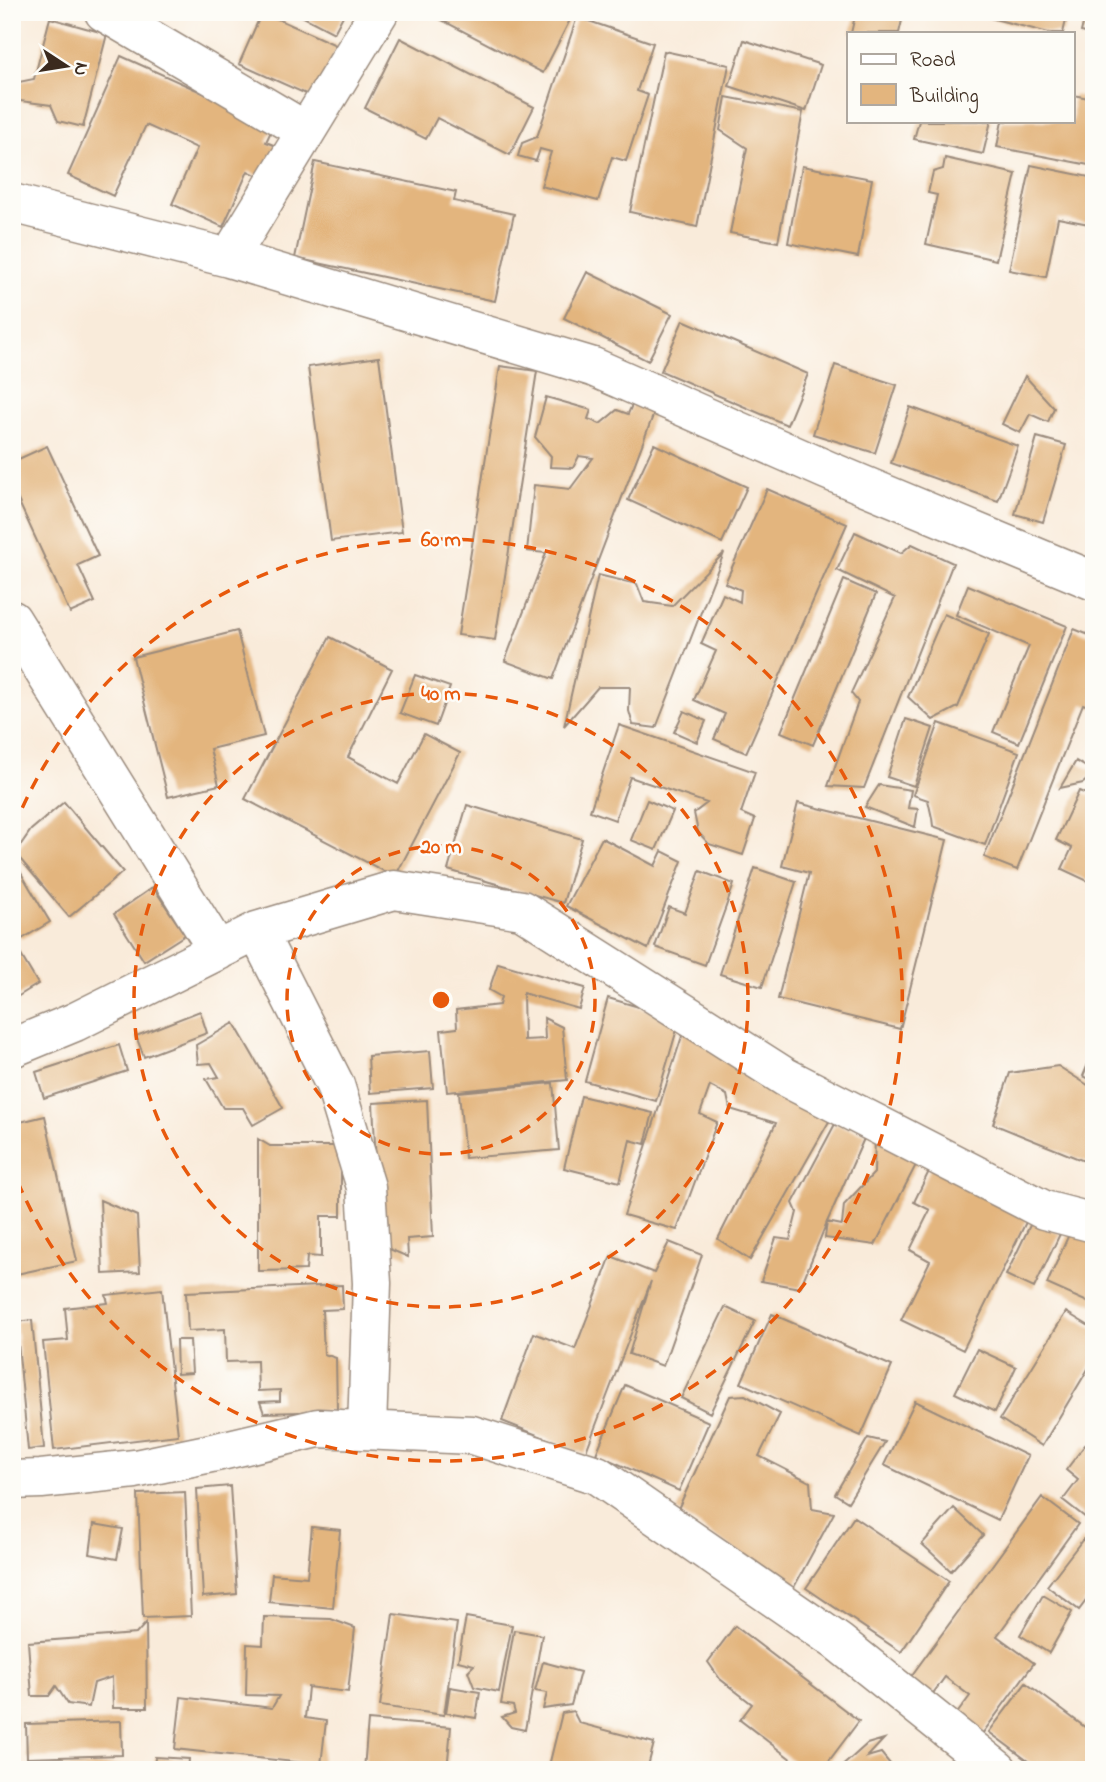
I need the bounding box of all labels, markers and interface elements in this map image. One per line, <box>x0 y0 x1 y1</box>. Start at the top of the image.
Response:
north arrow <box>32 32 102 102</box>
legend <box>847 32 1074 122</box>
text: Road <box>910 46 956 76</box>
text: N <box>66 60 95 78</box>
text: Building <box>909 82 979 114</box>
text: 60 m <box>421 526 461 556</box>
text: 40 m <box>421 680 461 710</box>
text: 20 m <box>419 833 462 863</box>
centre of rings <box>429 988 453 1012</box>

